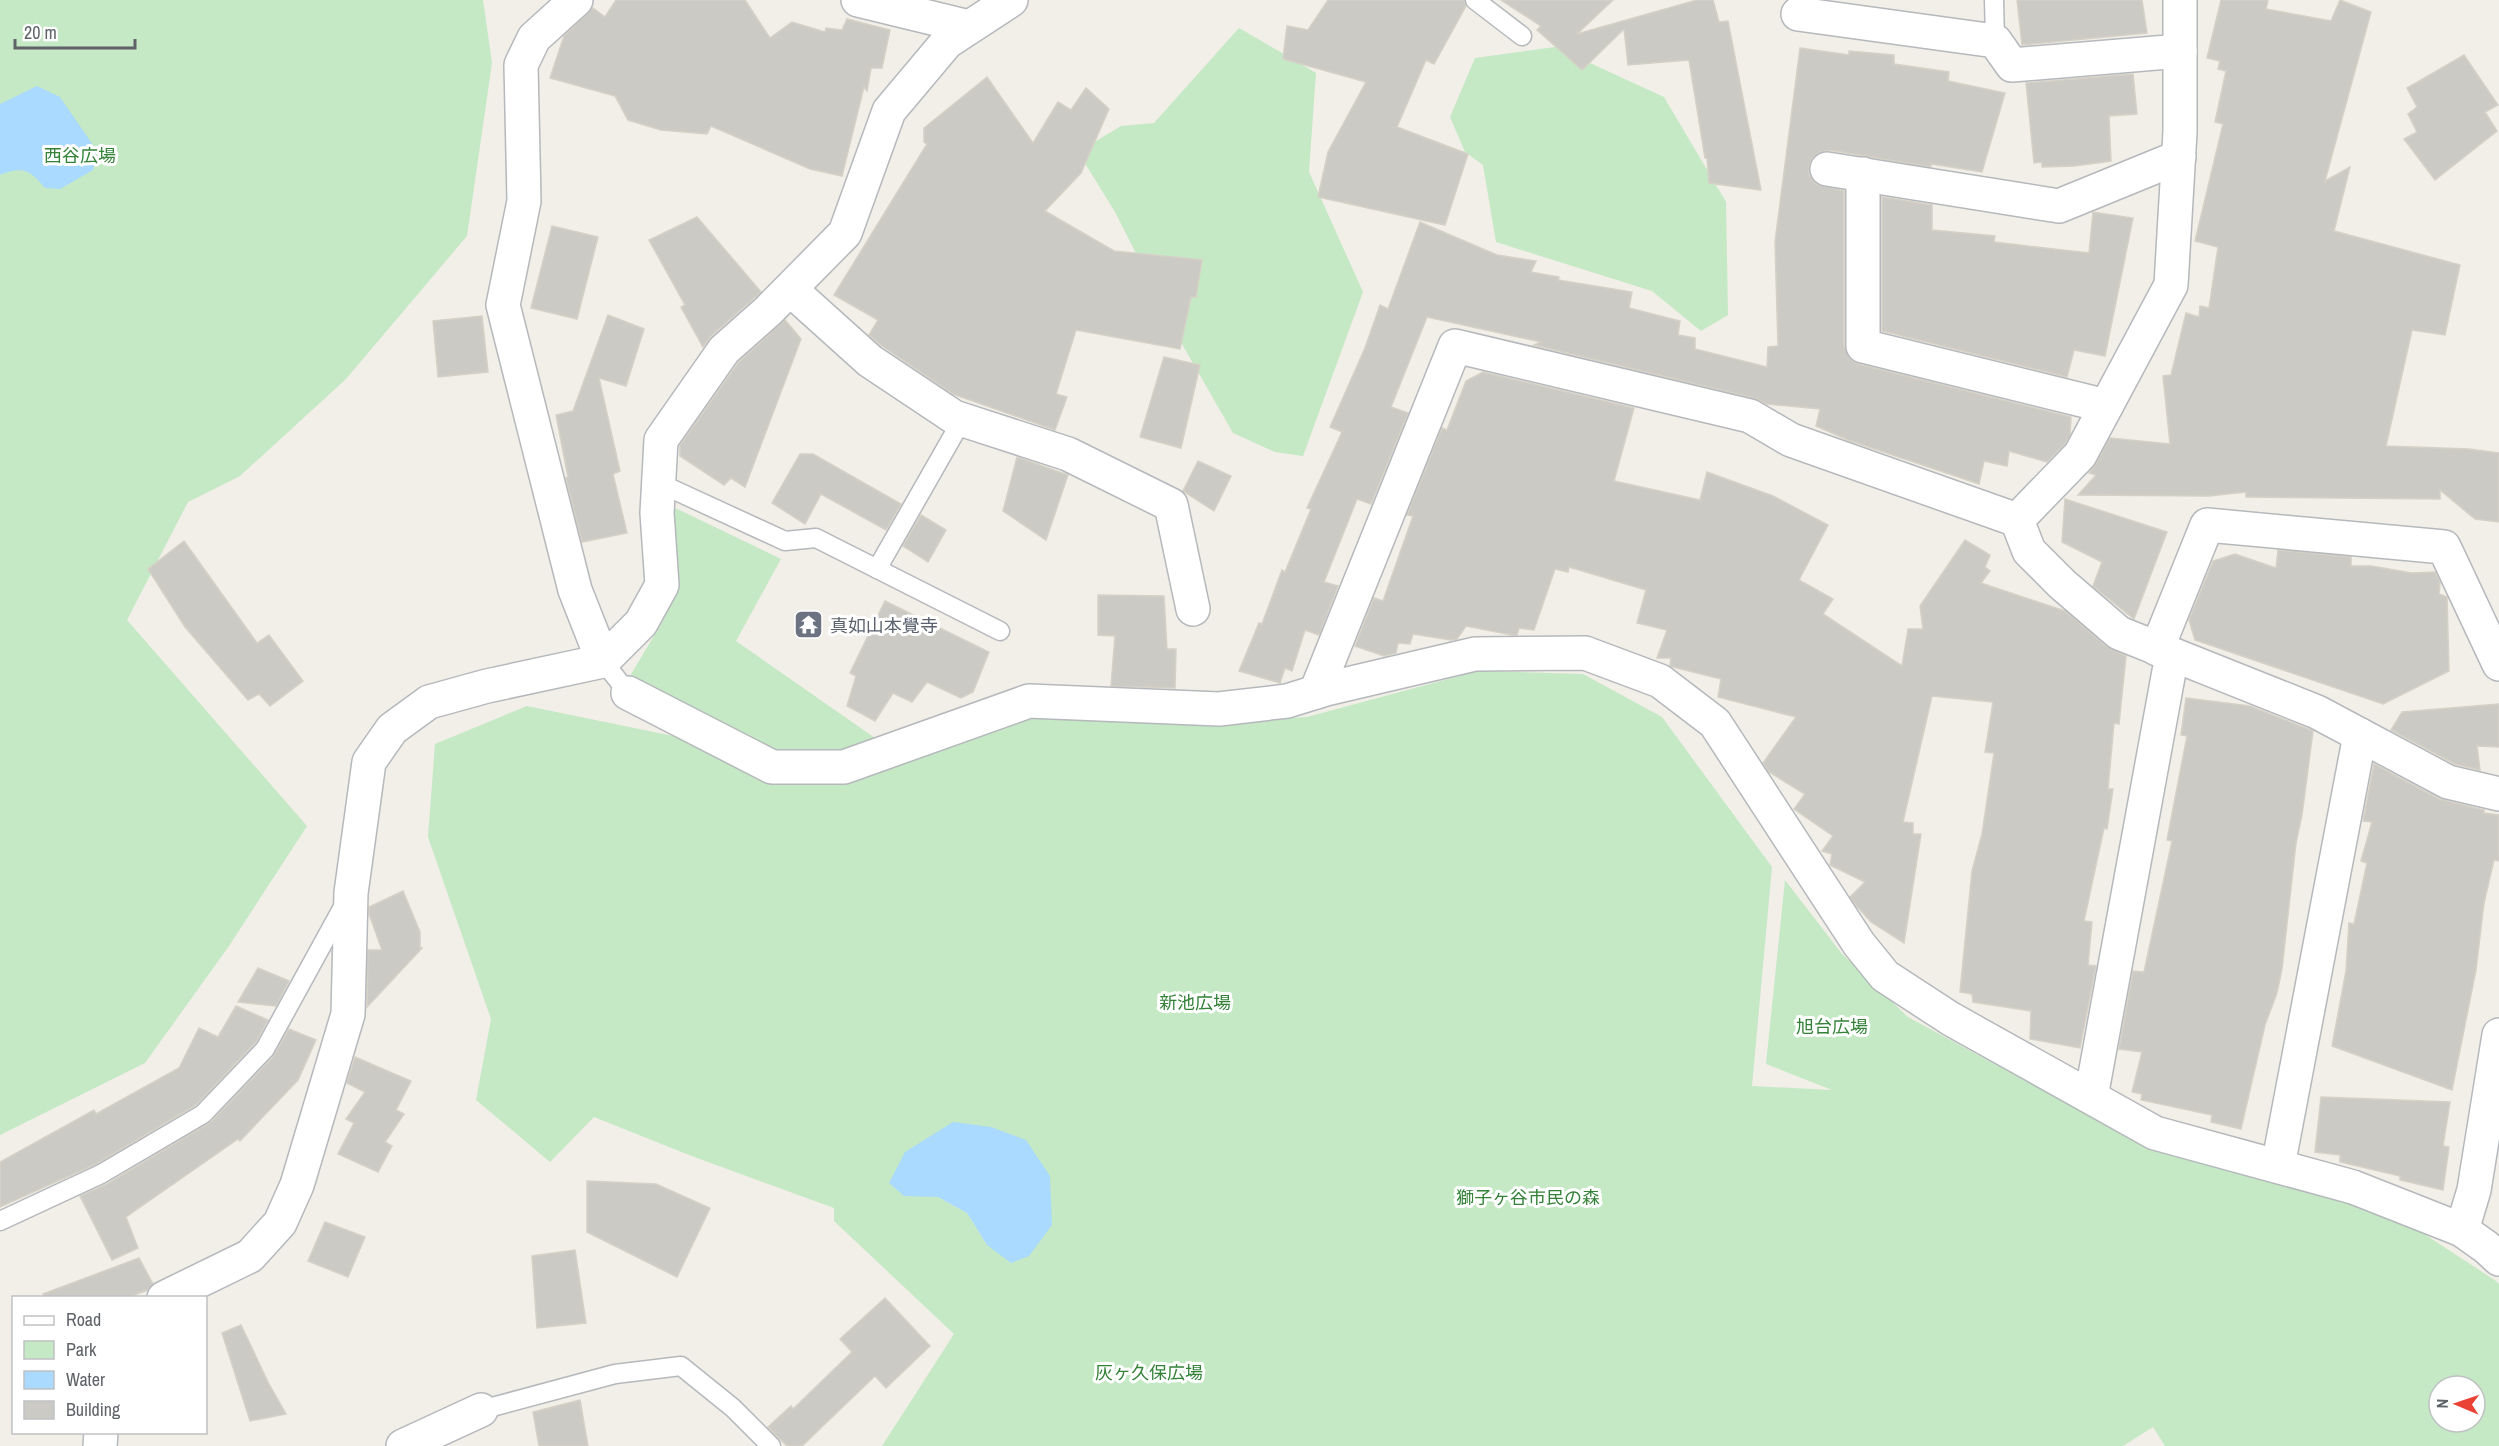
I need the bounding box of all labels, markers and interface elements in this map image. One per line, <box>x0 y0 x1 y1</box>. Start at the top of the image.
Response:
scale bar <box>15 12 135 50</box>
text: 20 m <box>24 20 57 45</box>
park label: 西谷広場 <box>44 143 116 168</box>
temple icon: 真如山本覺寺 <box>793 609 825 641</box>
place label: 真如山本覺寺 <box>830 613 938 638</box>
park label: 新池広場 <box>1159 990 1231 1015</box>
park label: 旭台広場 <box>1796 1014 1868 1039</box>
park label: 獅子ヶ谷市民の森 <box>1456 1185 1600 1210</box>
legend <box>12 1296 207 1434</box>
text: Road <box>66 1307 101 1332</box>
text: Park <box>66 1337 97 1362</box>
park label: 灰ヶ久保広場 <box>1095 1360 1203 1385</box>
text: Water <box>66 1367 105 1392</box>
north arrow <box>2427 1374 2487 1434</box>
text: Building <box>66 1397 121 1422</box>
text: N <box>2431 1398 2453 1409</box>

